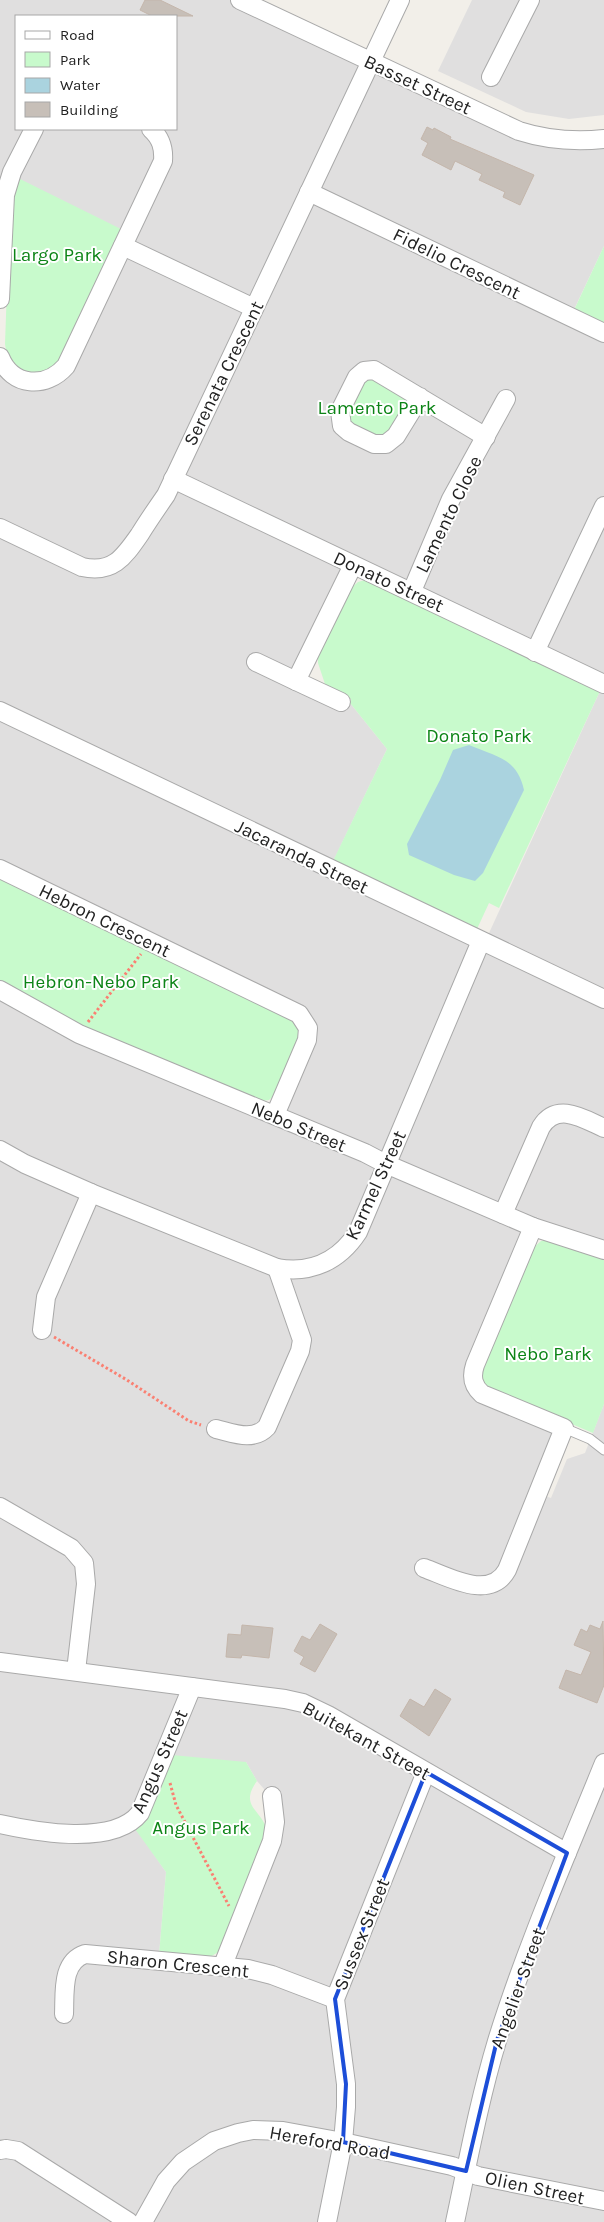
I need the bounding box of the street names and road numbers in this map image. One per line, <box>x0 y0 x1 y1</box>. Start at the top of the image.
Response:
street label: Basset Street <box>360 50 475 119</box>
street label: Fidelio Crescent <box>389 224 524 304</box>
street label: Serenata Crescent <box>179 297 268 449</box>
street label: Lamento Close <box>411 452 487 577</box>
street label: Donato Street <box>330 547 447 617</box>
street label: Jacaranda Street <box>231 815 372 899</box>
street label: Hebron Crescent <box>35 880 174 962</box>
street label: Nebo Street <box>248 1097 349 1157</box>
street label: Karmel Street <box>341 1127 411 1244</box>
street label: Buitekant Street <box>299 1697 434 1785</box>
street label: Angus Street <box>127 1706 193 1817</box>
street label: Sussex Street <box>329 1875 394 1994</box>
street label: Angelier Street <box>486 1925 550 2052</box>
street label: Sharon Crescent <box>106 1946 250 1982</box>
street label: Hereford Road <box>268 2122 392 2164</box>
street label: Olien Street <box>483 2167 587 2209</box>

